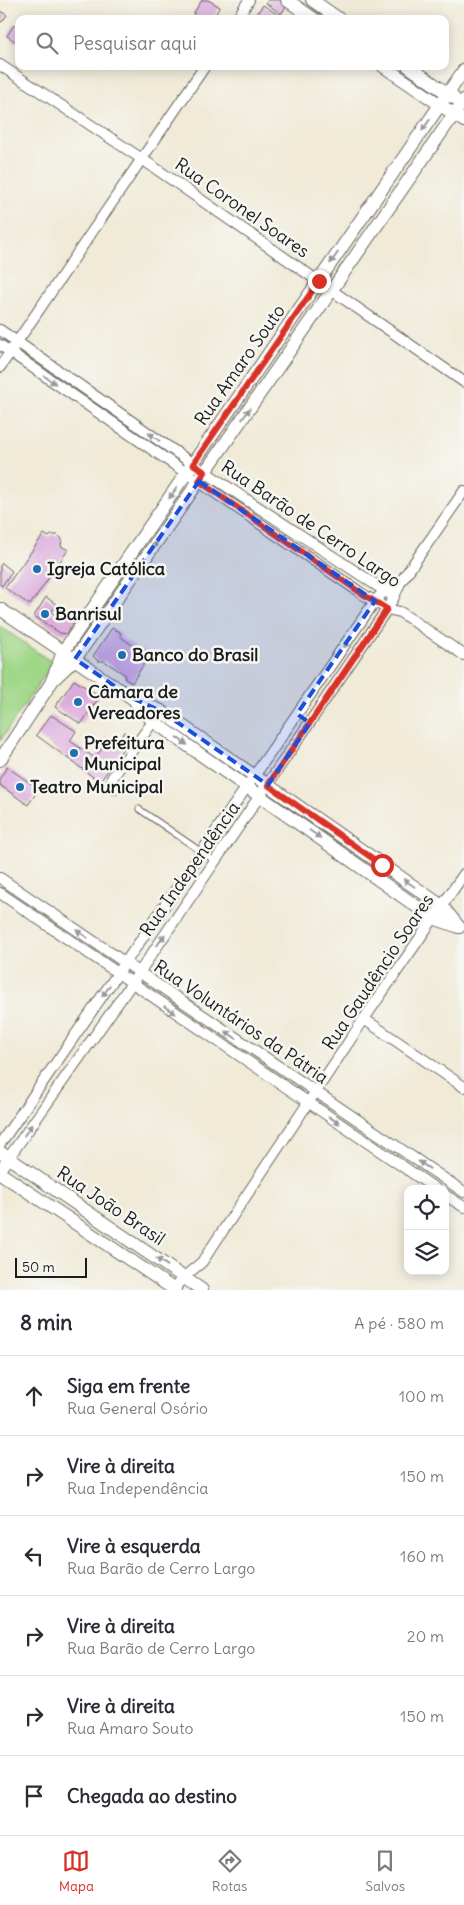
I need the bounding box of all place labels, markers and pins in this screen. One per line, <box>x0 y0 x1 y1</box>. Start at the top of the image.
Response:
place label: Igreja Católica <box>47 557 165 580</box>
marker: Igreja Católica <box>31 563 43 575</box>
place label: Banrisul <box>55 602 122 625</box>
marker: Banrisul <box>39 608 51 620</box>
place label: Banco do Brasil <box>132 643 258 666</box>
marker: Banco do Brasil <box>116 649 128 661</box>
place label: Câmara de Vereadores <box>88 680 180 724</box>
marker: Câmara de Vereadores <box>72 696 84 708</box>
place label: Prefeitura Municipal <box>84 731 165 775</box>
marker: Prefeitura Municipal <box>68 747 80 759</box>
place label: Teatro Municipal <box>30 775 163 798</box>
marker: Teatro Municipal <box>14 781 26 793</box>

